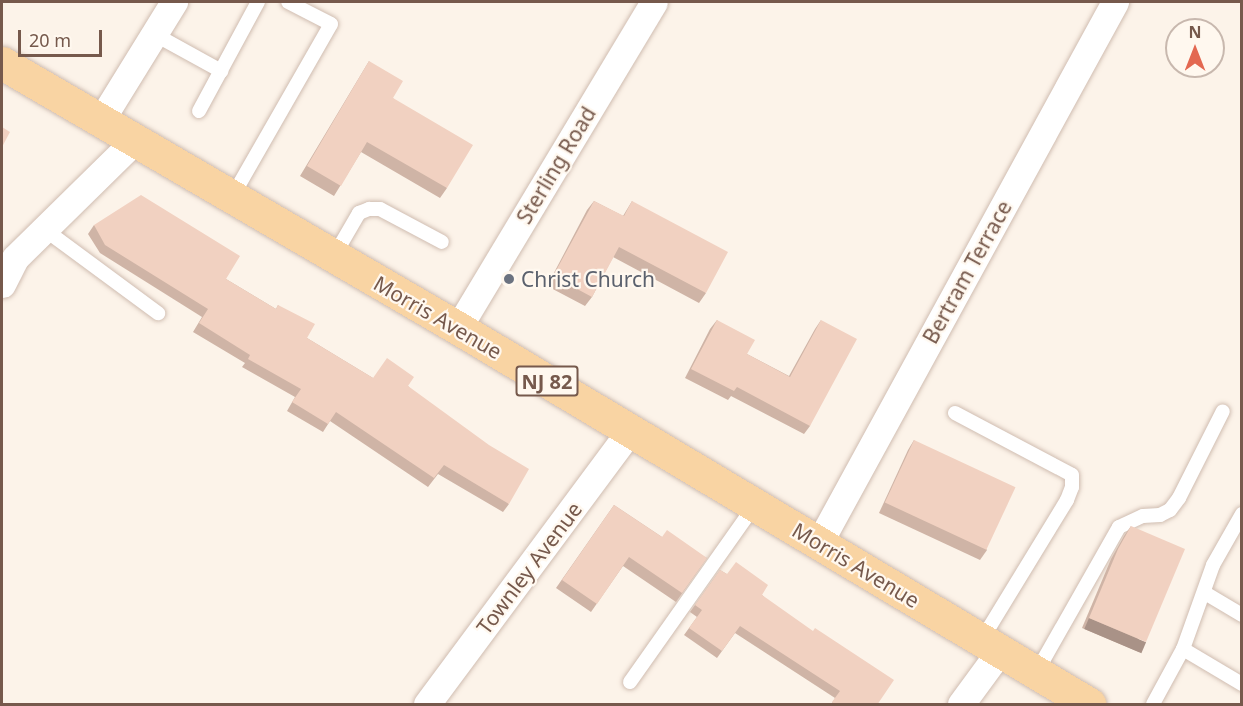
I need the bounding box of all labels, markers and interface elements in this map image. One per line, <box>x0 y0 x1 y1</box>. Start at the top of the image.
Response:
scale bar <box>21 18 105 56</box>
north arrow <box>1165 18 1225 78</box>
text: N <box>1188 21 1202 43</box>
text: 20 m <box>29 28 71 52</box>
street label: Sterling Road <box>511 102 601 228</box>
street label: Bertram Terrace <box>917 196 1017 348</box>
place label: Christ Church <box>521 266 655 292</box>
street label: Morris Avenue <box>369 270 507 364</box>
marker: Christ Church <box>502 272 516 286</box>
road number: NJ 82 <box>516 364 578 398</box>
street label: Townley Avenue <box>471 497 587 639</box>
street label: Morris Avenue <box>788 517 924 613</box>

